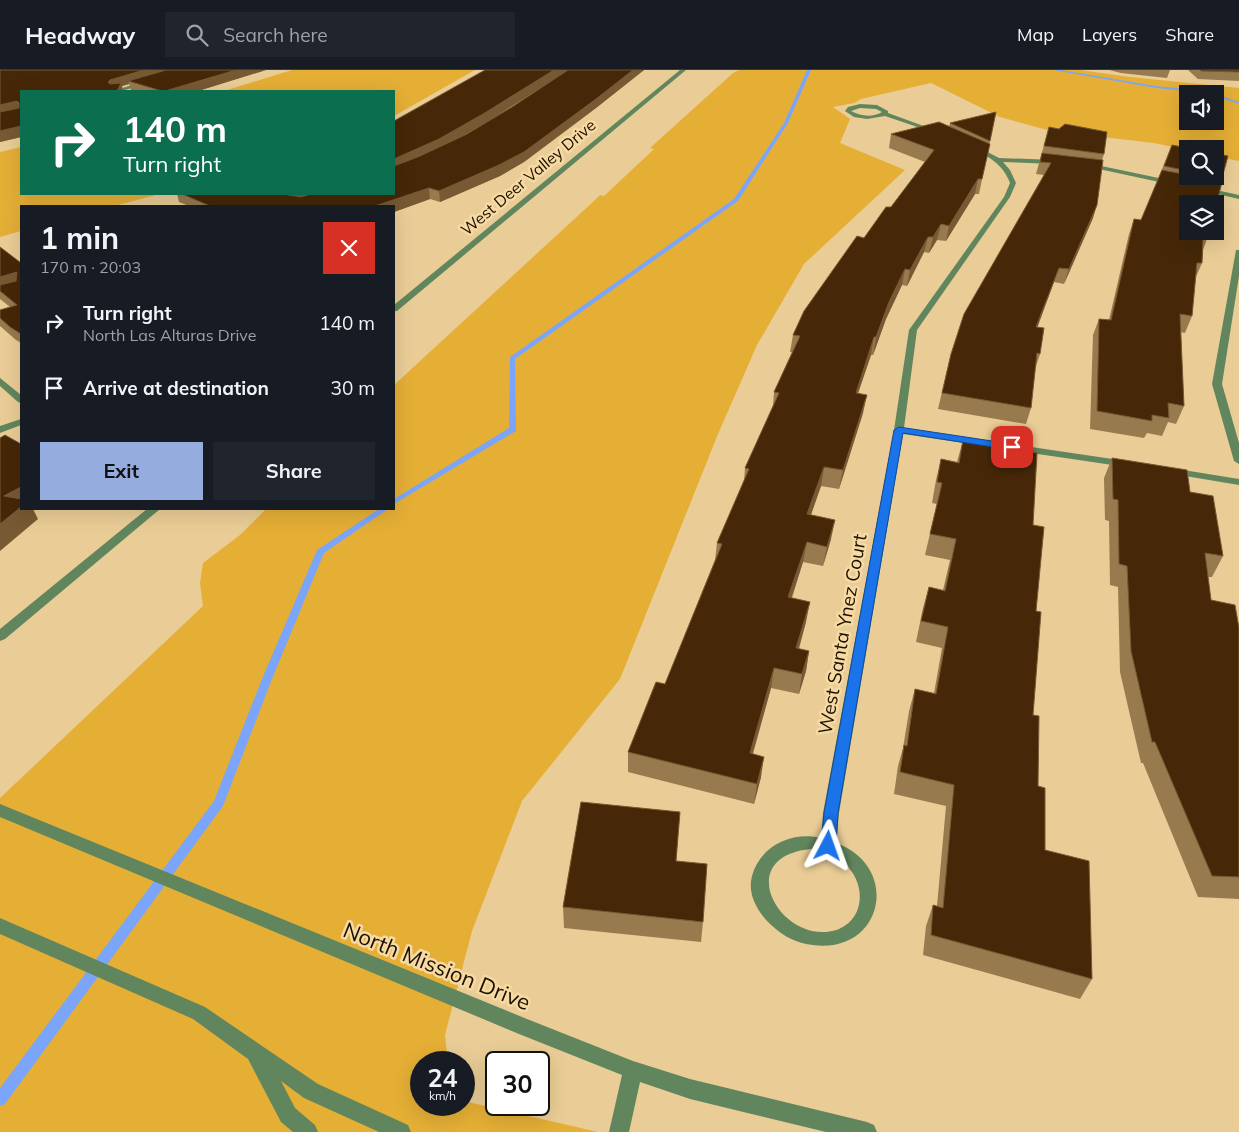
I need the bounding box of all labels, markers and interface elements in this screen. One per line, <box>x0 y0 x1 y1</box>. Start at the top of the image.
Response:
search box <box>165 12 515 57</box>
text: Headway <box>25 20 135 50</box>
icon: search <box>183 21 211 49</box>
text: Search here <box>223 23 328 47</box>
text: Map <box>1017 23 1054 46</box>
text: Layers <box>1082 23 1137 46</box>
text: Share <box>1165 23 1214 46</box>
map controls <box>1179 85 1224 240</box>
button: sound <box>1179 85 1224 130</box>
text: 140 m <box>123 107 227 151</box>
icon: right <box>40 110 105 175</box>
street label: West Deer Valley Drive <box>456 115 600 239</box>
button: search <box>1179 140 1224 185</box>
text: Turn right <box>123 150 221 178</box>
button: layers <box>1179 195 1224 240</box>
text: 1 min <box>40 219 119 257</box>
button: close <box>323 222 375 274</box>
text: 170 m · 20:03 <box>40 257 141 277</box>
text: Turn right <box>83 301 172 325</box>
icon: right <box>40 309 68 337</box>
text: 140 m <box>319 311 375 335</box>
text: North Las Alturas Drive <box>83 325 256 345</box>
icon: arrive <box>40 374 68 402</box>
text: Arrive at destination <box>83 376 269 400</box>
text: 30 m <box>331 376 375 400</box>
pin <box>991 426 1033 468</box>
icon: arrive <box>998 433 1026 461</box>
button: Exit <box>40 442 203 500</box>
button: Share <box>213 442 375 500</box>
street label: West Santa Ynez Court <box>813 532 872 736</box>
position arrow <box>801 819 853 871</box>
street label: North Mission Drive <box>339 916 535 1016</box>
speed limit sign: 30 <box>485 1051 550 1116</box>
text: 24 <box>427 1062 458 1093</box>
text: km/h <box>429 1088 456 1103</box>

